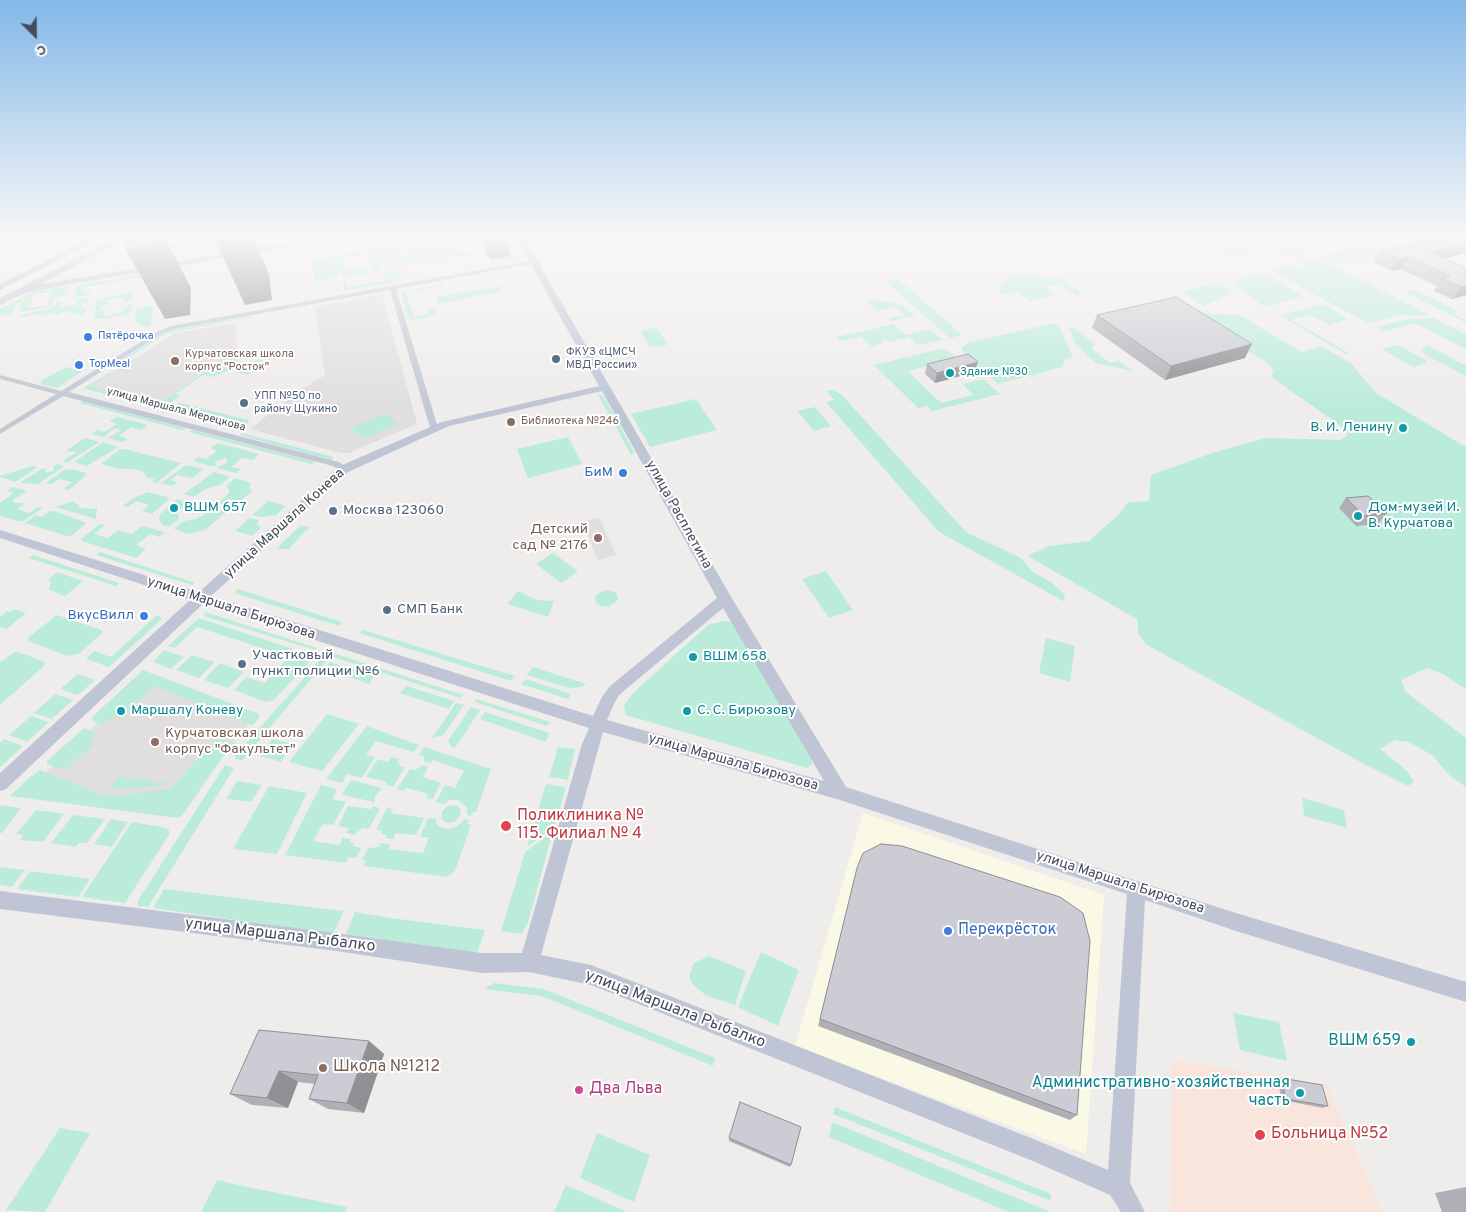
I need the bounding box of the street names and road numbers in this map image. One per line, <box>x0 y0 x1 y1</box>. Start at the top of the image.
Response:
street label: улица Маршала Мерецкова <box>105 385 247 435</box>
street label: улица Расплетина <box>641 458 715 572</box>
street label: улица Маршала Конева <box>221 466 349 582</box>
street label: улица Маршала Бирюзова <box>145 574 317 644</box>
street label: улица Маршала Бирюзова <box>646 731 820 795</box>
street label: улица Маршала Бирюзова <box>1034 848 1206 918</box>
street label: улица Маршала Рыбалко <box>184 915 376 957</box>
street label: улица Маршала Рыбалко <box>582 967 768 1053</box>

